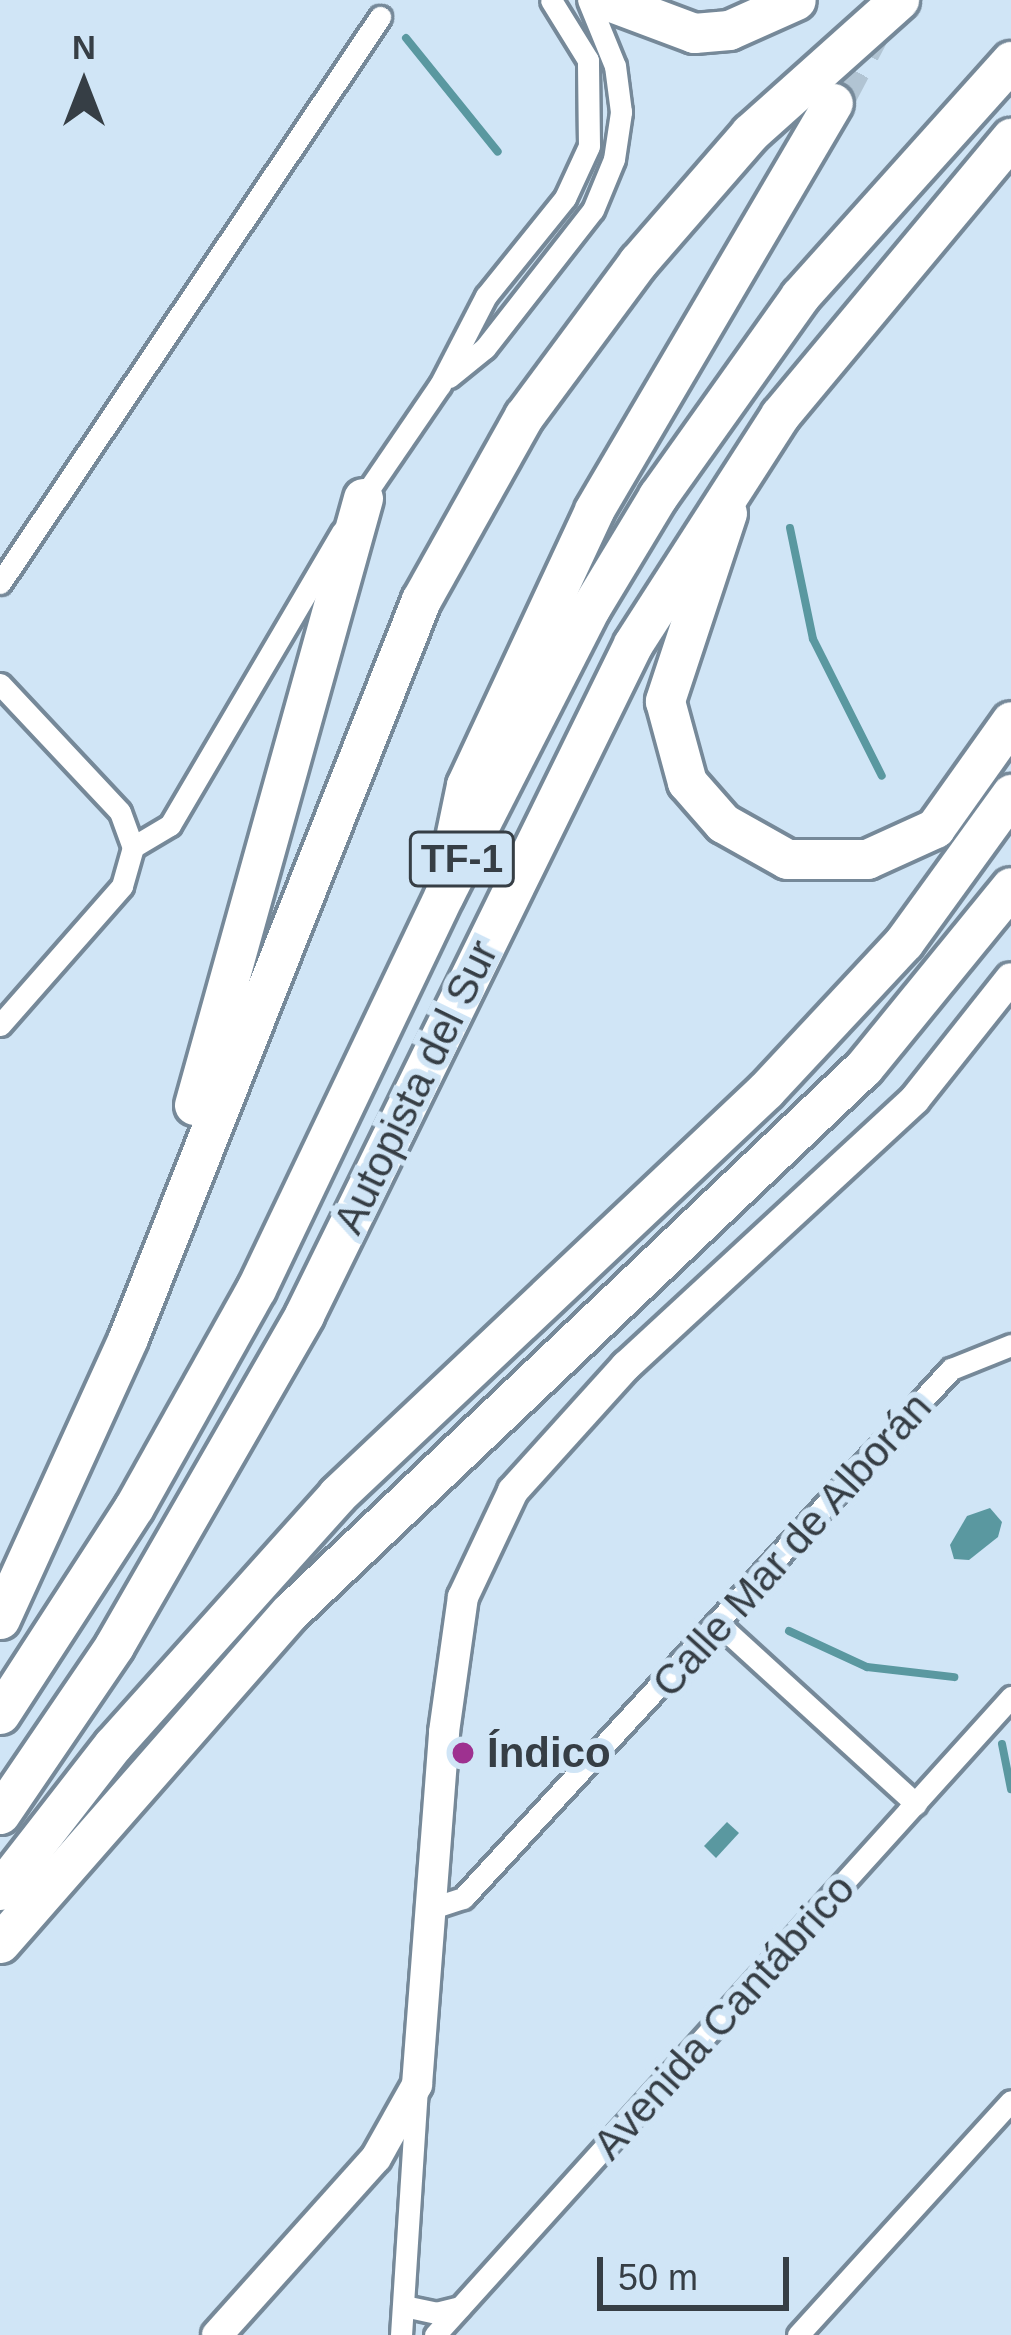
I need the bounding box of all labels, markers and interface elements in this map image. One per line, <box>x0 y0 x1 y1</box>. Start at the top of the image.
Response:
north arrow <box>24 24 144 144</box>
text: N <box>72 29 96 66</box>
road number: TF-1 <box>408 826 516 892</box>
street label: Autopista del Sur <box>323 932 509 1242</box>
street label: Calle Mar de Alborán <box>641 1382 943 1708</box>
place label: Índico <box>487 1728 611 1778</box>
marker: Índico <box>450 1740 476 1766</box>
street label: Avenida Cantábrico <box>583 1864 865 2170</box>
scale bar <box>603 2233 795 2307</box>
text: 50 m <box>618 2257 698 2298</box>

